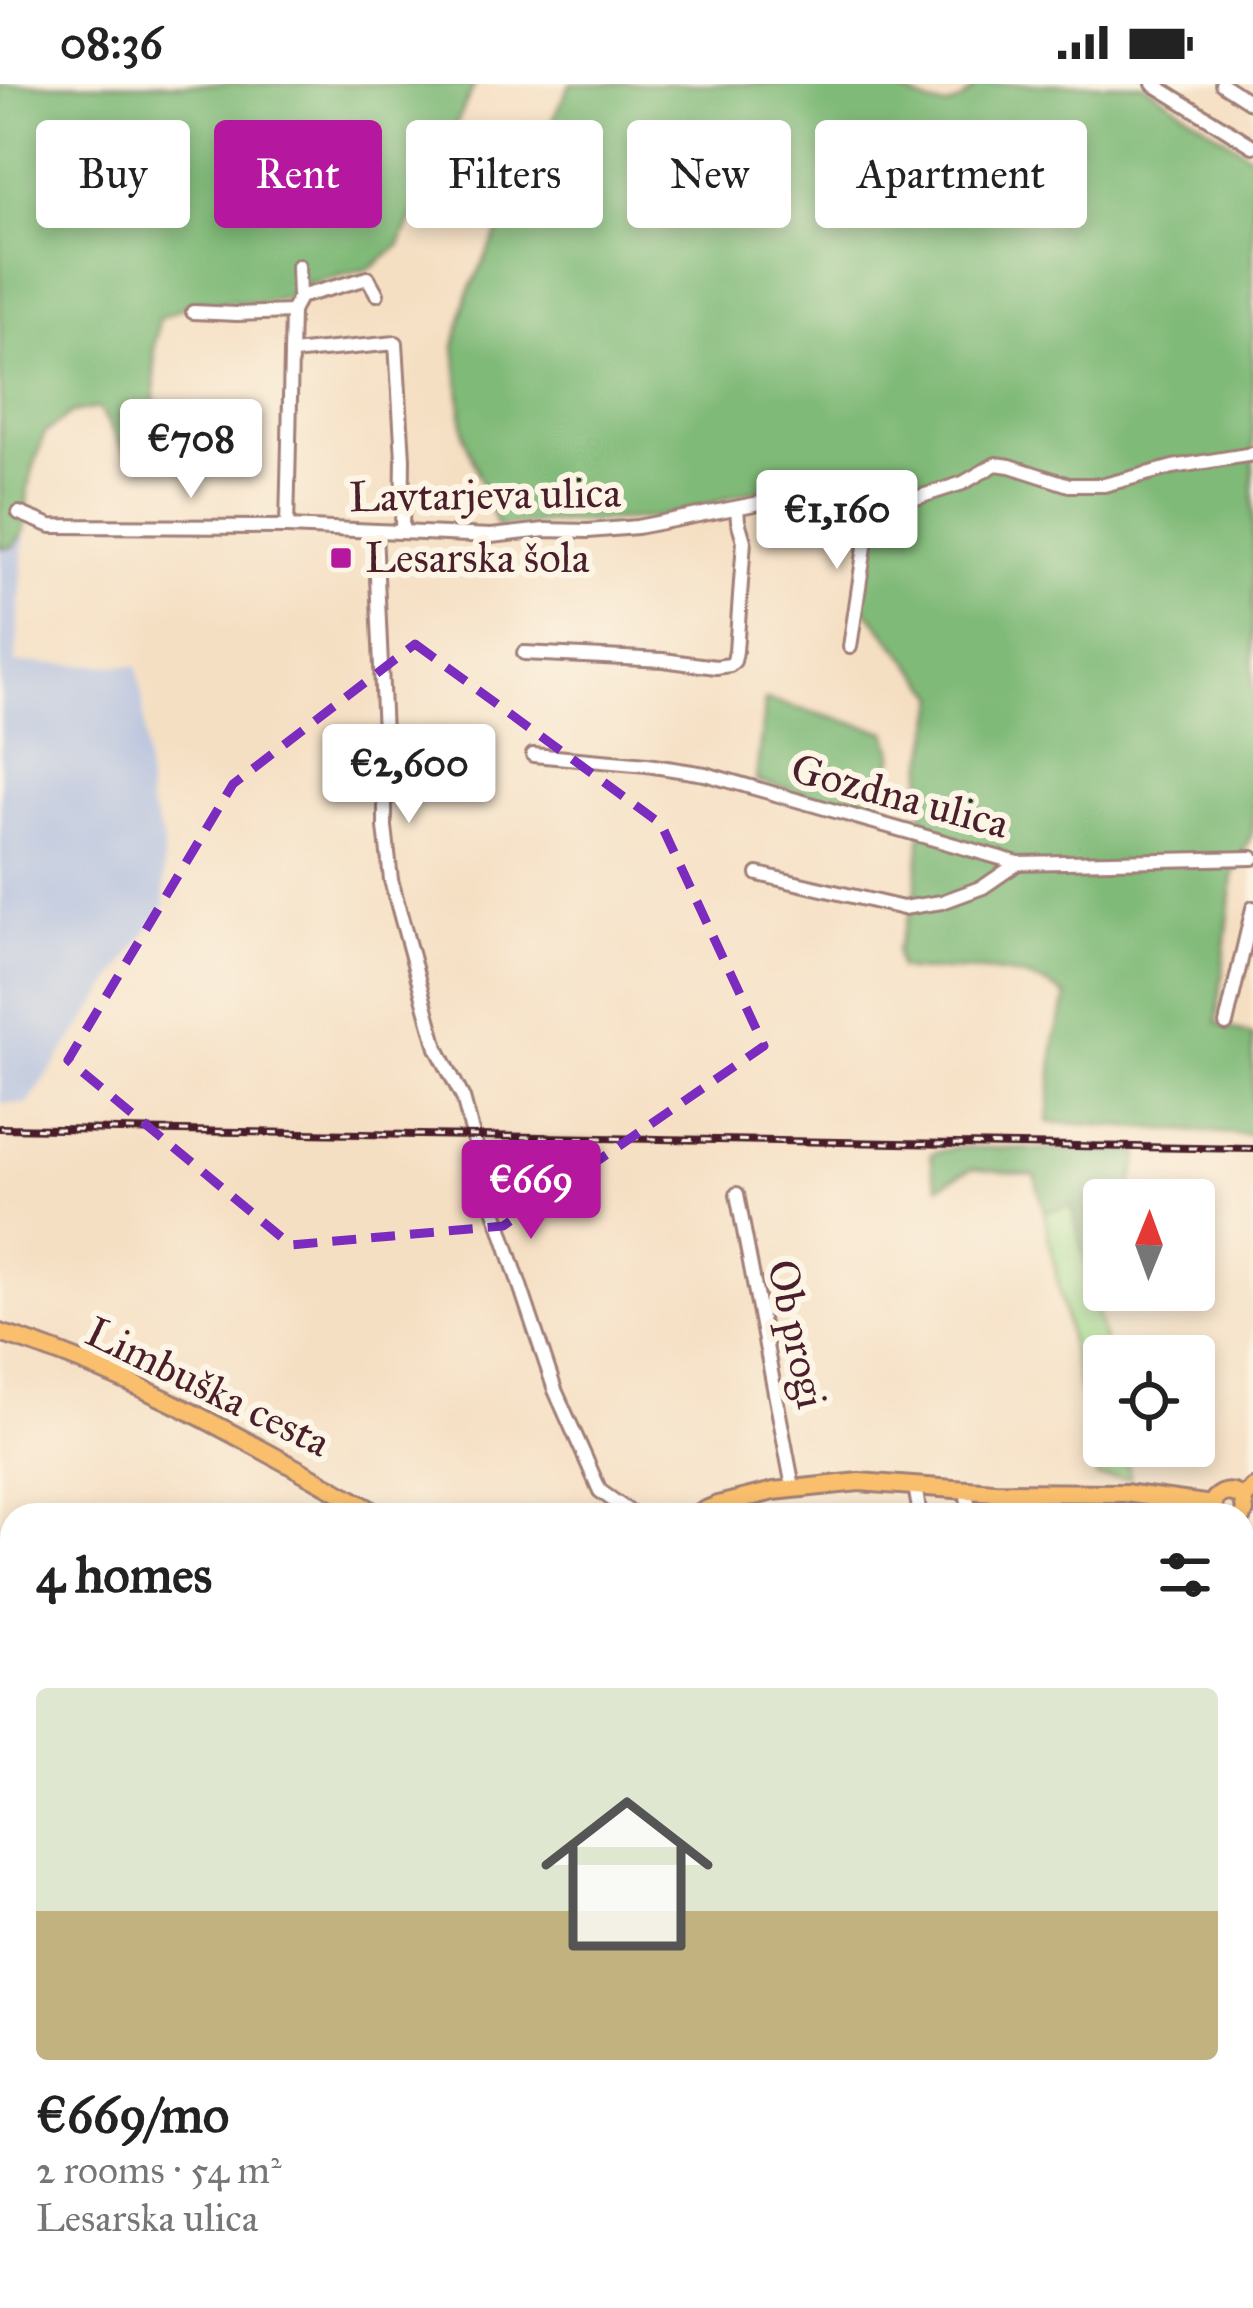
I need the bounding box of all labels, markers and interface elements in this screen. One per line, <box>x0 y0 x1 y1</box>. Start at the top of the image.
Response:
text: 08:36 <box>60 15 163 70</box>
chip: Buy <box>36 120 190 228</box>
chip: Rent <box>214 120 382 228</box>
chip: Filters <box>406 120 603 228</box>
chip: New <box>627 120 791 228</box>
chip: Apartment <box>815 120 1087 228</box>
pin: €708 <box>120 399 262 501</box>
text: €708 <box>147 414 235 462</box>
street label: Lavtarjeva ulica <box>349 467 622 523</box>
pin: €1,160 <box>739 470 935 572</box>
text: €1,160 <box>783 485 891 533</box>
place label: Lesarska šola <box>365 532 590 584</box>
marker: Lesarska šola <box>328 545 354 571</box>
pin: €2,600 <box>311 724 507 826</box>
text: €2,600 <box>349 739 469 787</box>
street label: Gozdna ulica <box>786 742 1015 850</box>
pin: €669 <box>460 1140 602 1242</box>
text: €669 <box>489 1155 573 1203</box>
north arrow <box>1083 1179 1215 1311</box>
map controls <box>1083 1179 1215 1467</box>
street label: Ob progi <box>756 1255 838 1413</box>
street label: Limbuška cesta <box>78 1306 339 1469</box>
button: locate <box>1083 1335 1215 1467</box>
icon: filters <box>1152 1542 1218 1608</box>
text: 4 homes <box>36 1544 212 1606</box>
icon: home <box>519 1766 735 1982</box>
text: €669/mo <box>36 2084 229 2146</box>
text: 2 rooms · 54 m² <box>36 2146 281 2194</box>
text: Lesarska ulica <box>36 2194 258 2242</box>

